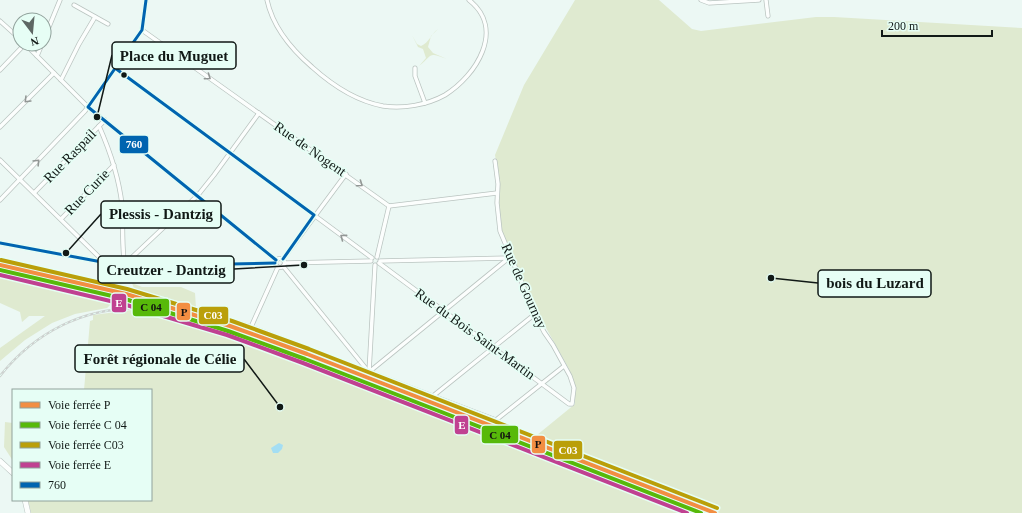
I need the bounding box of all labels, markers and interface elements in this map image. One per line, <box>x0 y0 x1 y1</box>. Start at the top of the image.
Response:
north arrow <box>12 12 52 52</box>
scale bar <box>882 12 992 38</box>
text: 200 m <box>888 19 919 33</box>
text: N <box>29 35 40 48</box>
callout: Place du Muguet <box>112 42 236 69</box>
text: Place du Muguet <box>120 48 228 64</box>
unlabelled marker <box>119 70 129 80</box>
one-way arrow <box>203 72 210 79</box>
one-way arrow <box>24 95 32 103</box>
street label: Rue de Nogent <box>271 119 349 179</box>
street label: Rue Raspail <box>41 126 99 186</box>
line badge: 760 <box>119 135 149 154</box>
text: 760 <box>126 138 143 150</box>
one-way arrow <box>32 159 40 167</box>
street label: Rue Curie <box>62 166 112 218</box>
one-way arrow <box>356 179 363 187</box>
callout: Plessis - Dantzig <box>101 201 221 228</box>
text: Plessis - Dantzig <box>109 206 214 222</box>
one-way arrow <box>340 234 347 242</box>
street label: Rue de Gournay <box>498 241 550 331</box>
callout: Creutzer - Dantzig <box>98 256 234 283</box>
text: Creutzer - Dantzig <box>106 262 226 278</box>
callout: bois du Luzard <box>818 270 931 297</box>
text: bois du Luzard <box>826 275 924 291</box>
street label: Rue du Bois Saint-Martin <box>412 286 538 382</box>
line badge: E <box>111 293 127 313</box>
text: E <box>115 297 123 309</box>
line badge: C 04 <box>132 298 170 317</box>
text: C 04 <box>140 301 162 313</box>
line badge: P <box>176 302 191 321</box>
text: P <box>181 306 188 318</box>
line badge: C03 <box>198 306 229 325</box>
text: C03 <box>204 309 223 321</box>
callout: Forêt régionale de Célie <box>75 345 244 372</box>
text: Forêt régionale de Célie <box>84 351 237 367</box>
legend <box>12 389 152 501</box>
text: Voie ferrée P <box>48 398 111 412</box>
line badge: E <box>454 415 469 435</box>
text: Voie ferrée C 04 <box>48 418 127 432</box>
text: E <box>458 419 466 431</box>
line badge: C 04 <box>481 425 519 444</box>
text: C 04 <box>489 429 511 441</box>
line badge: P <box>531 435 546 454</box>
text: Voie ferrée C03 <box>48 438 124 452</box>
text: P <box>535 438 542 450</box>
line badge: C03 <box>553 440 583 460</box>
text: C03 <box>559 444 578 456</box>
text: Voie ferrée E <box>48 458 111 472</box>
text: 760 <box>48 478 66 492</box>

